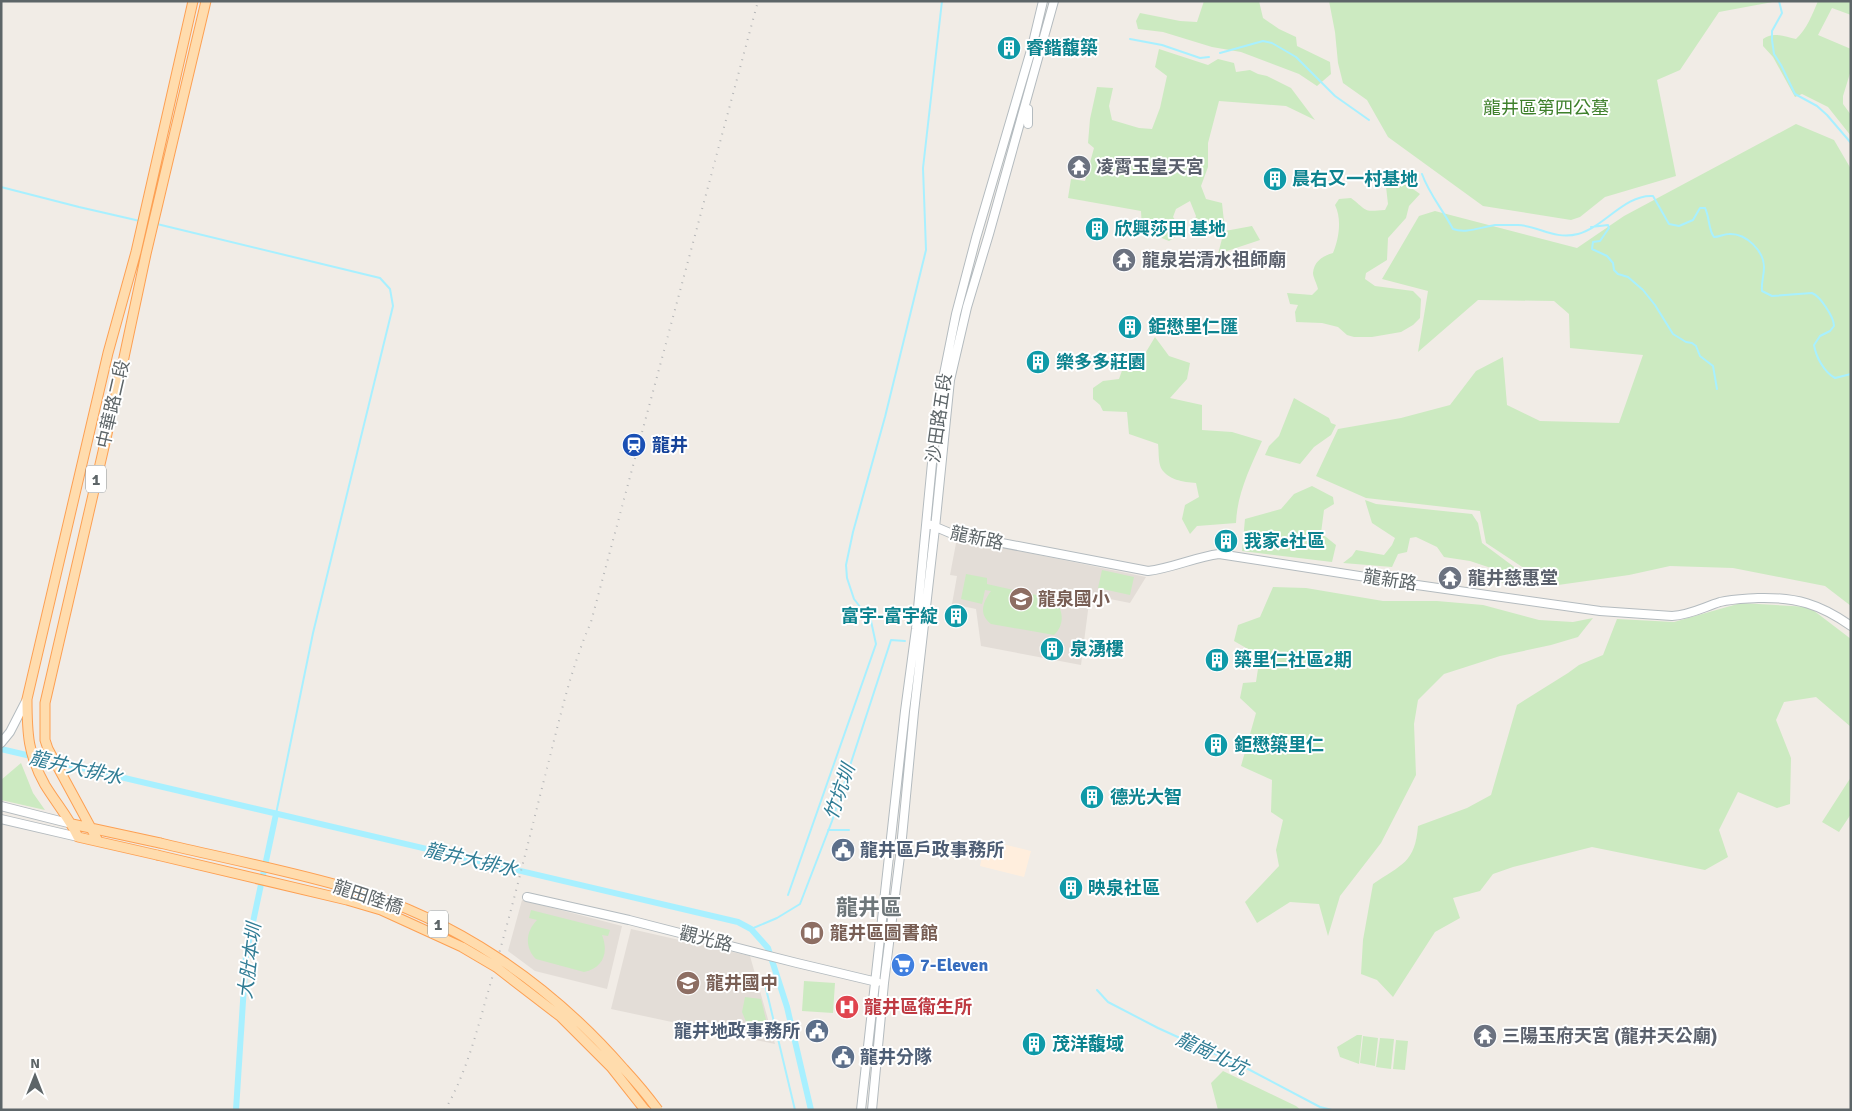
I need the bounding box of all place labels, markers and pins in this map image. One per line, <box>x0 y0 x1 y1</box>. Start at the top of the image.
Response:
building icon: 睿鍇馥築 <box>996 35 1022 61</box>
place label: 睿鍇馥築 <box>1026 37 1098 59</box>
temple icon: 凌霄玉皇天宮 <box>1066 154 1092 180</box>
place label: 凌霄玉皇天宮 <box>1096 156 1204 178</box>
building icon: 晨右又一村基地 <box>1262 166 1288 192</box>
place label: 晨右又一村基地 <box>1292 168 1418 190</box>
building icon: 欣興莎田 基地 <box>1084 216 1110 242</box>
place label: 欣興莎田 基地 <box>1114 218 1226 240</box>
temple icon: 龍泉岩清水祖師廟 <box>1111 247 1137 273</box>
place label: 龍泉岩清水祖師廟 <box>1142 249 1286 271</box>
building icon: 鉅懋里仁匯 <box>1117 314 1143 340</box>
place label: 鉅懋里仁匯 <box>1148 316 1238 338</box>
building icon: 樂多多莊園 <box>1025 349 1051 375</box>
place label: 樂多多莊園 <box>1056 351 1146 373</box>
station icon: 龍井 <box>621 432 647 458</box>
place label: 龍井 <box>652 434 688 456</box>
building icon: 我家e社區 <box>1213 528 1239 554</box>
place label: 我家e社區 <box>1244 530 1325 552</box>
temple icon: 龍井慈惠堂 <box>1437 565 1463 591</box>
place label: 龍井慈惠堂 <box>1468 567 1558 589</box>
school or university icon: 龍泉國小 <box>1008 586 1034 612</box>
place label: 龍泉國小 <box>1038 588 1110 610</box>
building icon: 富宇-富宇綻 <box>943 603 969 629</box>
place label: 富宇-富宇綻 <box>841 605 938 627</box>
building icon: 泉湧樓 <box>1039 636 1065 662</box>
place label: 泉湧樓 <box>1070 638 1124 660</box>
building icon: 築里仁社區2期 <box>1204 647 1230 673</box>
place label: 築里仁社區2期 <box>1234 649 1352 671</box>
building icon: 鉅懋築里仁 <box>1203 732 1229 758</box>
place label: 鉅懋築里仁 <box>1234 734 1324 756</box>
building icon: 德光大智 <box>1079 784 1105 810</box>
place label: 德光大智 <box>1110 786 1182 808</box>
public building icon: 龍井區戶政事務所 <box>830 837 856 863</box>
place label: 龍井區戶政事務所 <box>860 839 1004 861</box>
building icon: 映泉社區 <box>1058 875 1084 901</box>
place label: 映泉社區 <box>1088 877 1160 899</box>
library icon: 龍井區圖書館 <box>799 920 825 946</box>
place label: 龍井區圖書館 <box>830 922 938 944</box>
supermarket icon: 7-Eleven <box>890 952 916 978</box>
place label: 7-Eleven <box>920 954 988 976</box>
school or university icon: 龍井國中 <box>675 970 701 996</box>
place label: 龍井國中 <box>706 972 778 994</box>
hospital icon: 龍井區衛生所 <box>834 994 860 1020</box>
place label: 龍井區衛生所 <box>864 996 972 1018</box>
public building icon: 龍井地政事務所 <box>804 1018 830 1044</box>
place label: 龍井地政事務所 <box>674 1020 800 1042</box>
temple icon: 三陽玉府天宮 (龍井天公廟) <box>1472 1023 1498 1049</box>
place label: 三陽玉府天宮 (龍井天公廟) <box>1502 1025 1717 1047</box>
building icon: 茂洋馥域 <box>1021 1031 1047 1057</box>
place label: 茂洋馥域 <box>1052 1033 1124 1055</box>
public building icon: 龍井分隊 <box>830 1044 856 1070</box>
place label: 龍井分隊 <box>860 1046 932 1068</box>

